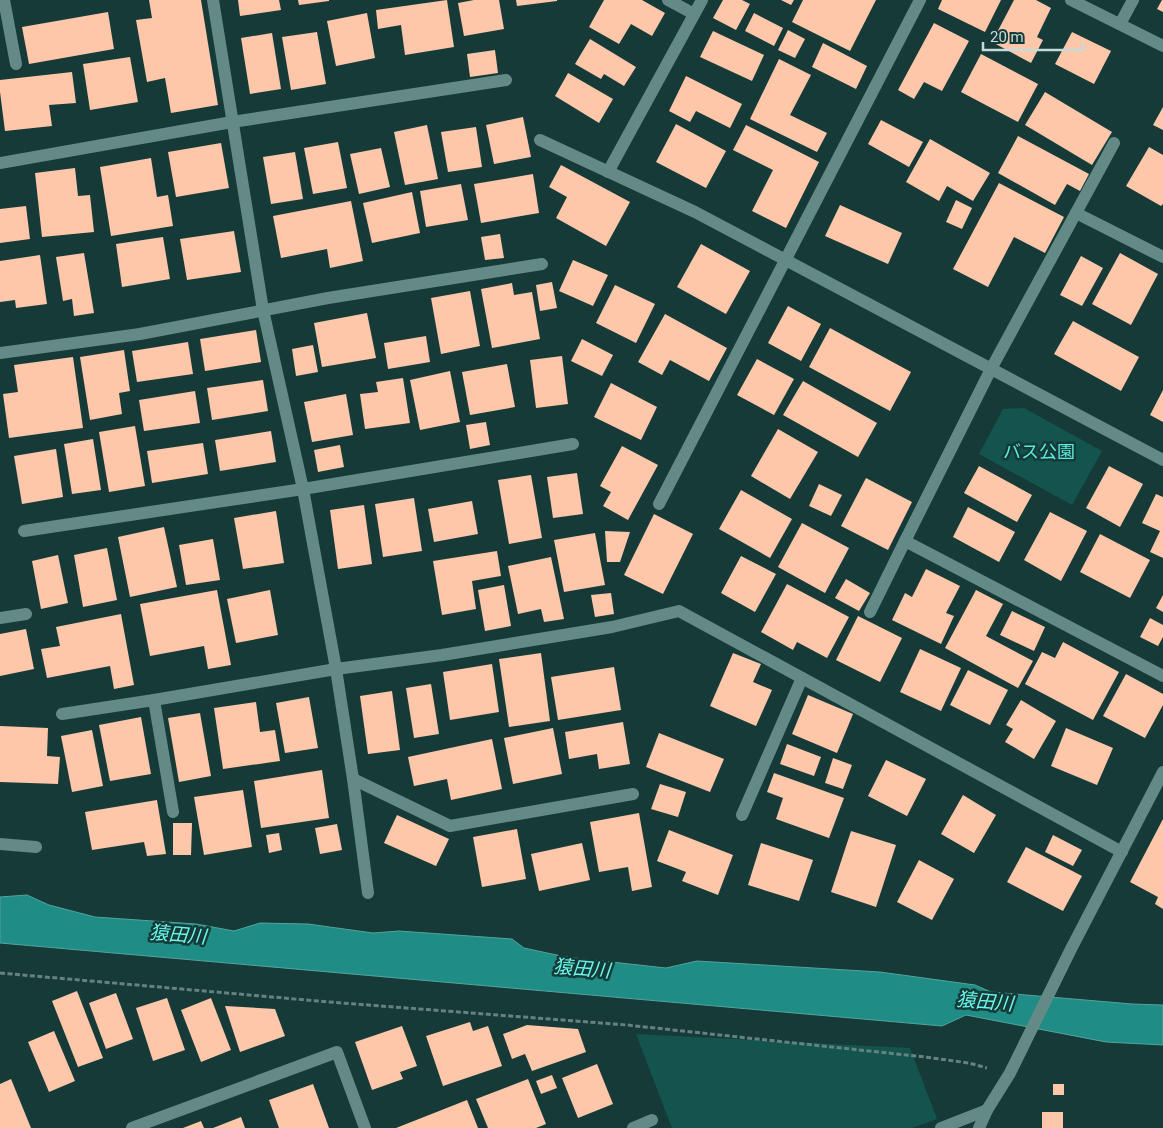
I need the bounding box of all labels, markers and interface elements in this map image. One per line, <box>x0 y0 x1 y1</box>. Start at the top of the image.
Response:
scale bar <box>983 20 1083 52</box>
text: 20 m <box>990 28 1024 46</box>
park label: バス公園 <box>1003 441 1075 462</box>
water label: 猿田川 <box>149 921 209 949</box>
water label: 猿田川 <box>553 955 613 983</box>
water label: 猿田川 <box>956 988 1016 1016</box>

